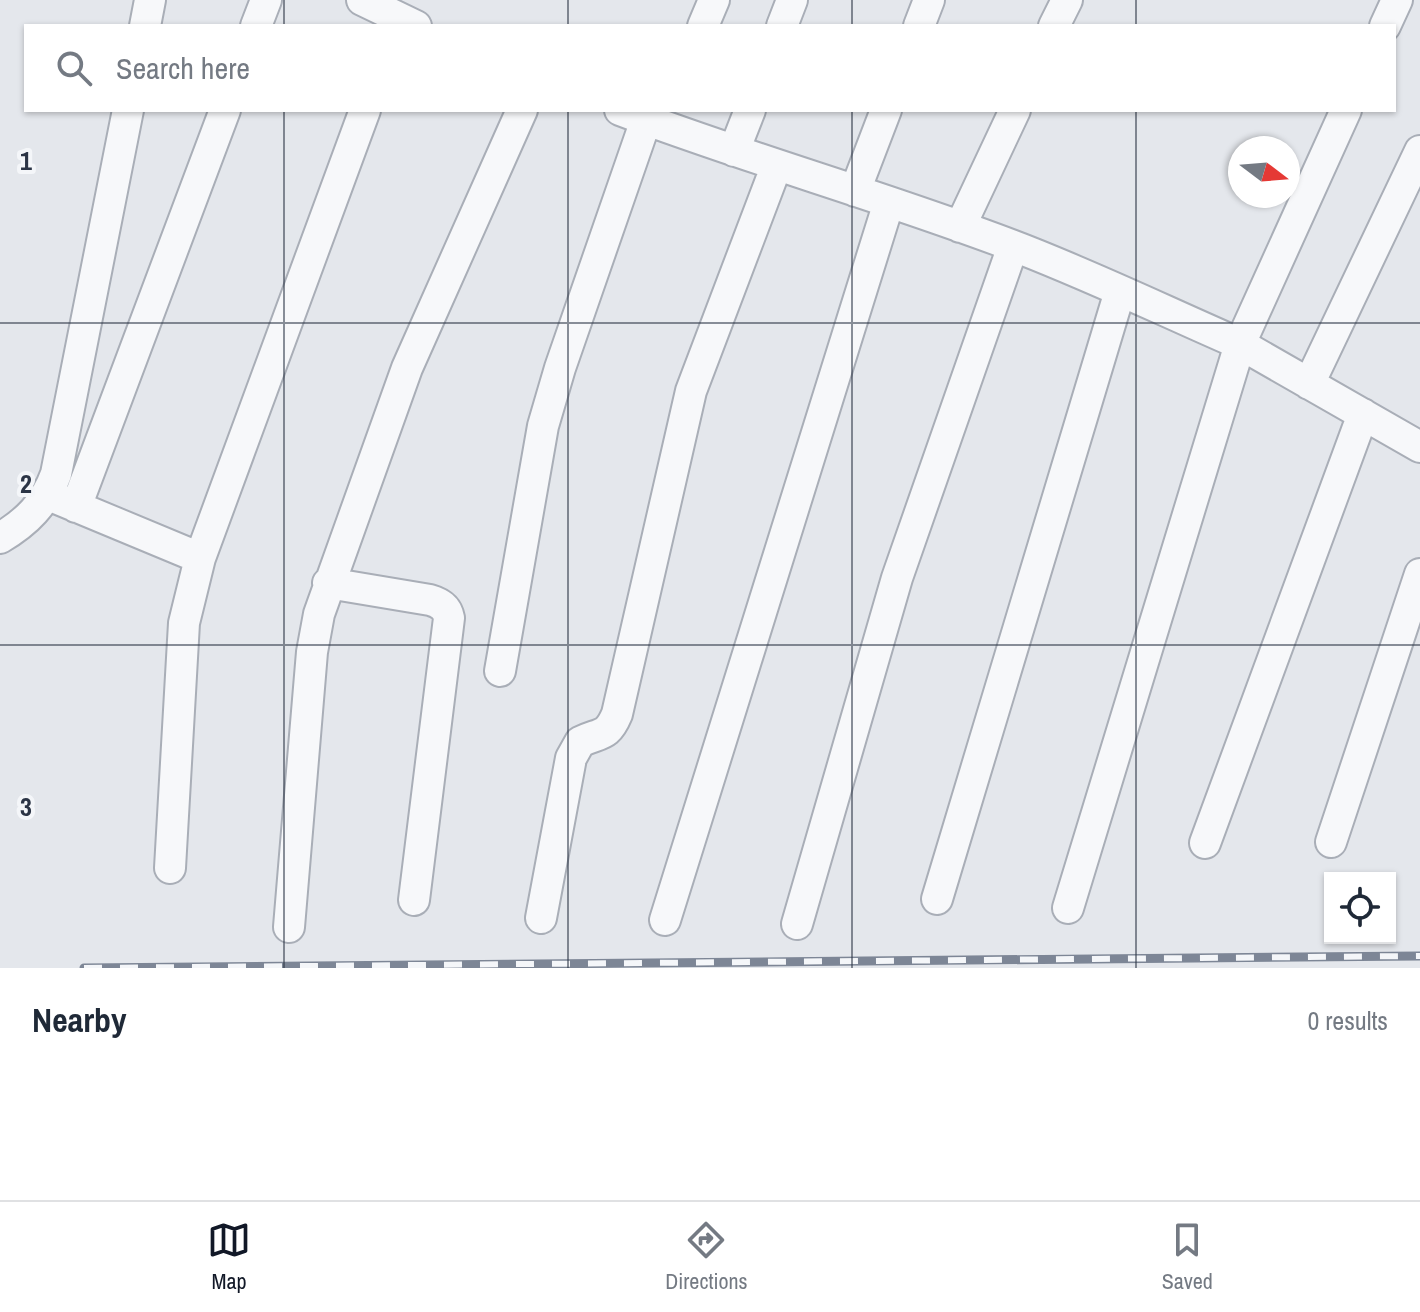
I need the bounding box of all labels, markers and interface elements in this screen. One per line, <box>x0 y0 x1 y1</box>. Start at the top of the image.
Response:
search box <box>24 24 1396 112</box>
icon: search <box>52 46 96 90</box>
text: Search here <box>116 48 250 88</box>
north arrow <box>1228 136 1300 208</box>
text: 1 <box>20 143 32 178</box>
text: 2 <box>20 466 32 501</box>
text: 3 <box>20 789 32 824</box>
map controls <box>1324 872 1396 944</box>
button: locate <box>1324 872 1396 944</box>
text: Nearby <box>32 997 127 1043</box>
text: 0 results <box>1307 1003 1388 1038</box>
tab: Map <box>207 1218 251 1296</box>
tab: Directions <box>665 1218 748 1296</box>
tab: Saved <box>1162 1218 1213 1296</box>

